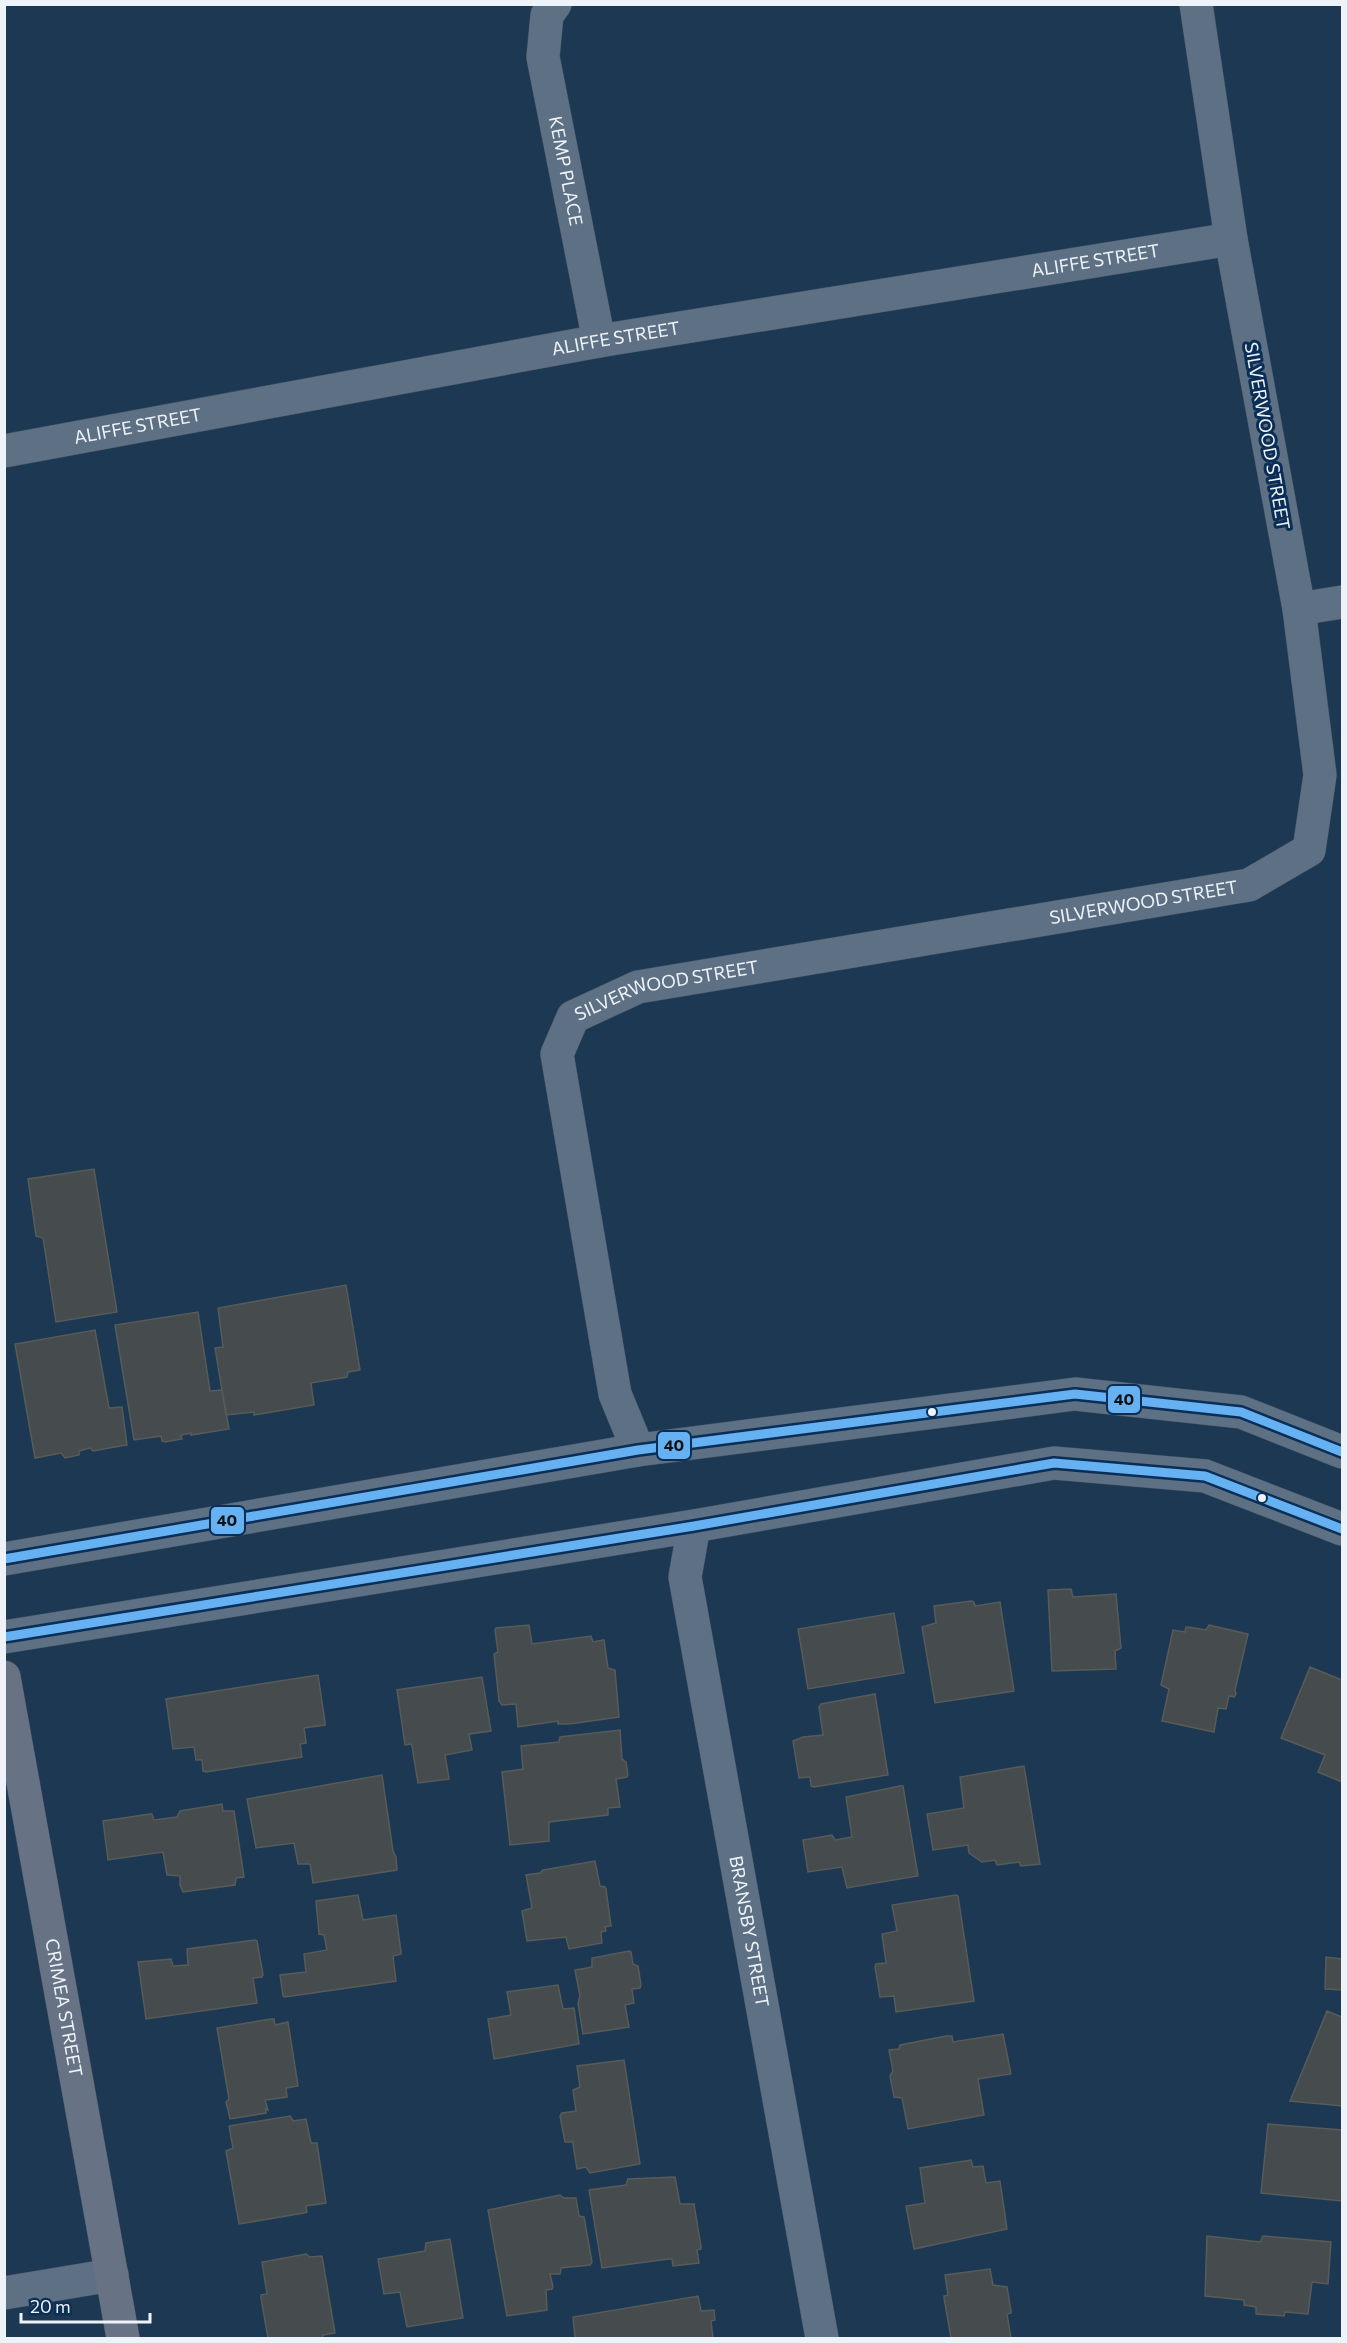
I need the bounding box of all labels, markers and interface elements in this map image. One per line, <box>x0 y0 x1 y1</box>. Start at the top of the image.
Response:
street label: KEMP PLACE <box>545 114 588 228</box>
street label: ALIFFE STREET <box>1030 239 1161 281</box>
street label: ALIFFE STREET <box>550 316 681 360</box>
street label: SILVERWOOD STREET <box>1241 340 1295 531</box>
street label: ALIFFE STREET <box>72 403 203 448</box>
street label: SILVERWOOD STREET <box>1048 875 1239 928</box>
street label: SILVERWOOD STREET <box>571 955 760 1025</box>
line badge: 40 <box>1107 1385 1141 1414</box>
text: 40 <box>1114 1389 1134 1408</box>
unlabelled marker <box>926 1406 938 1418</box>
line badge: 40 <box>657 1431 691 1460</box>
text: 40 <box>664 1435 684 1454</box>
unlabelled marker <box>1256 1492 1268 1504</box>
line badge: 40 <box>210 1506 245 1535</box>
text: 40 <box>217 1510 237 1529</box>
street label: BRANSBY STREET <box>725 1854 774 2009</box>
street label: CRIMEA STREET <box>41 1937 88 2078</box>
scale bar <box>21 2286 150 2324</box>
text: 20 m <box>30 2295 71 2317</box>

